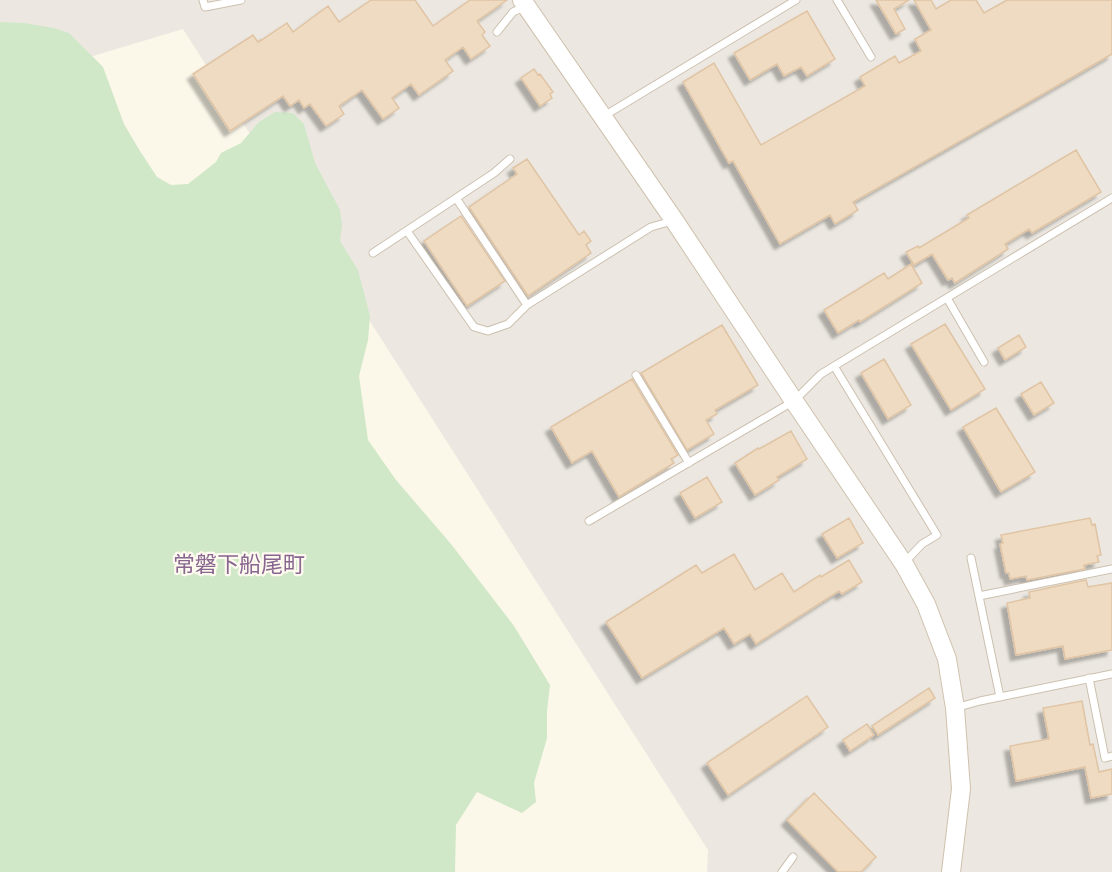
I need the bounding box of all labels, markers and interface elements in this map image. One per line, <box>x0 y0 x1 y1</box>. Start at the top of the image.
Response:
district label: 常磐下船尾町 <box>173 549 305 579</box>

